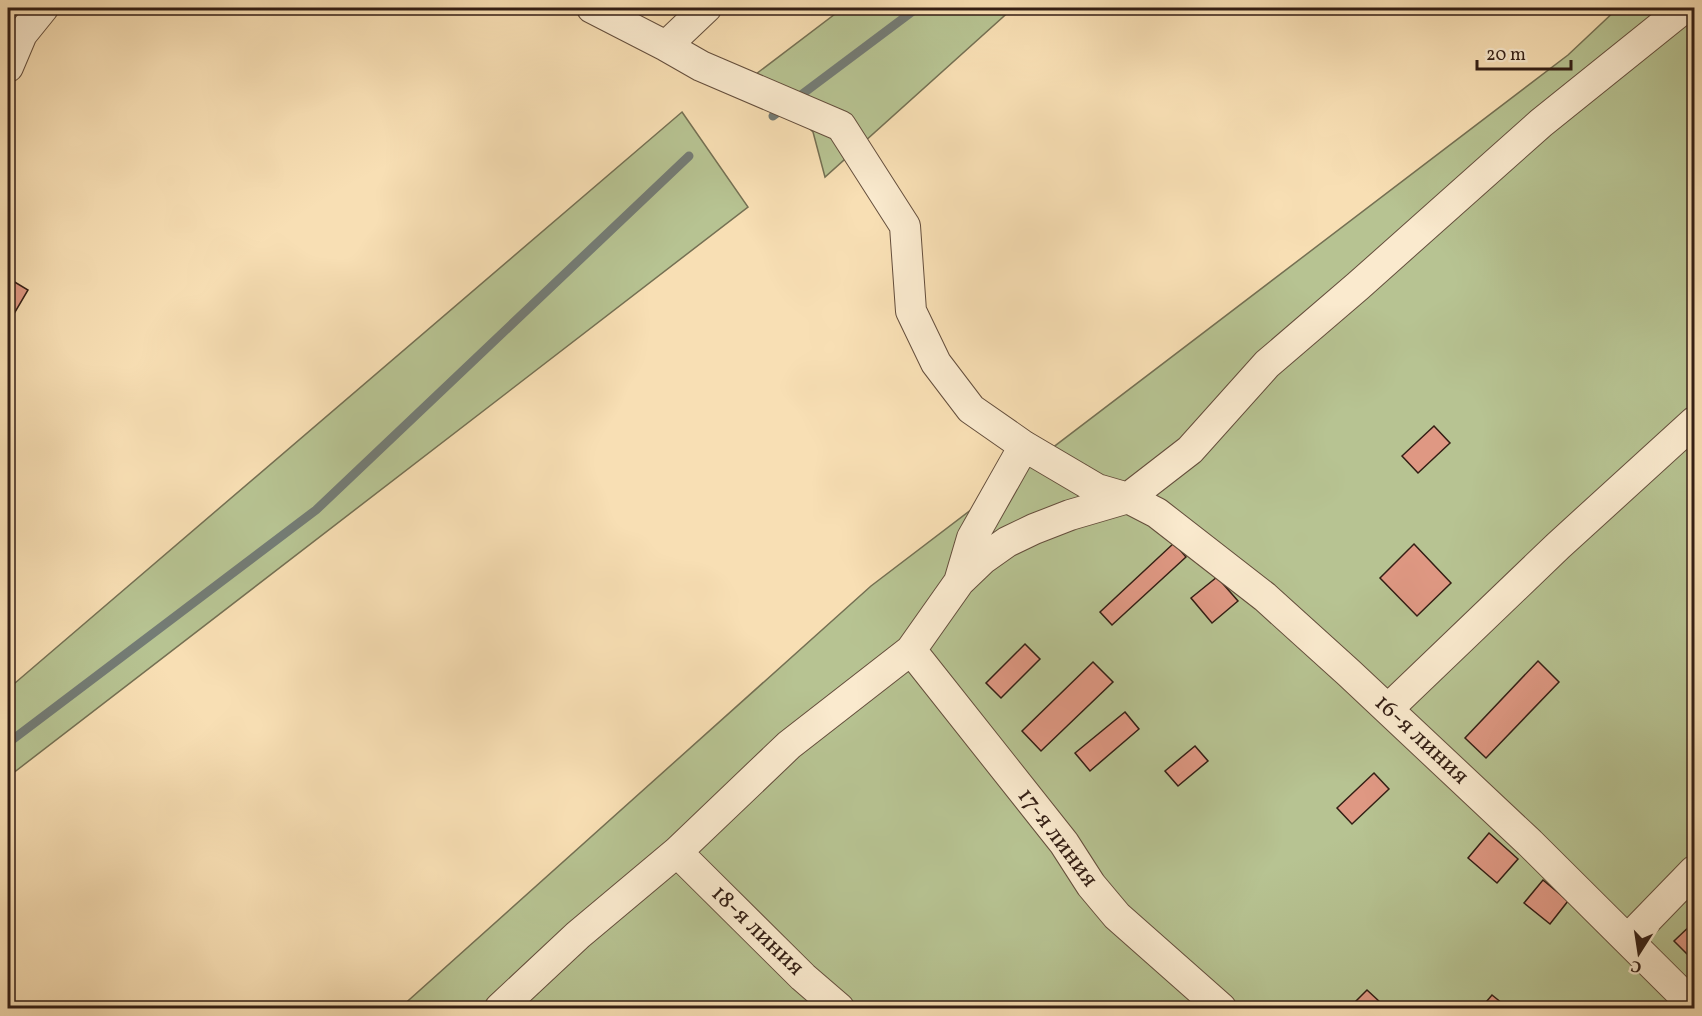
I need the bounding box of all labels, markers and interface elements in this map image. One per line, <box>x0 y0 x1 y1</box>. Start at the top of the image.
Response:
scale bar <box>1477 33 1572 71</box>
text: 20 m <box>1486 43 1526 68</box>
street label: 16-я линия <box>1366 687 1476 793</box>
street label: 17-я линия <box>1008 781 1106 895</box>
street label: 18-я линия <box>703 878 811 984</box>
north arrow <box>1609 923 1669 983</box>
text: С <box>1629 954 1644 978</box>

